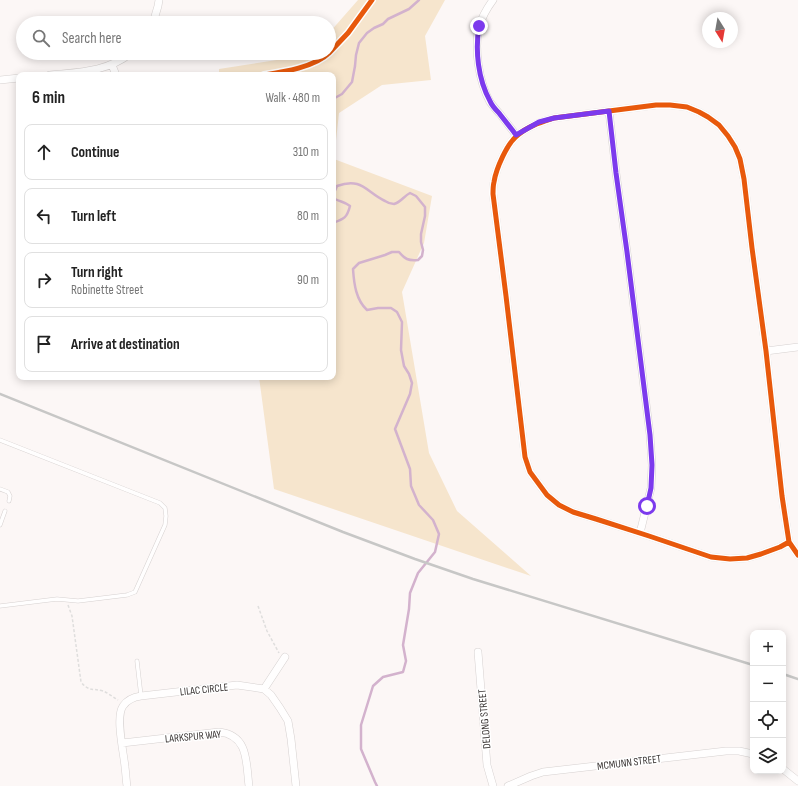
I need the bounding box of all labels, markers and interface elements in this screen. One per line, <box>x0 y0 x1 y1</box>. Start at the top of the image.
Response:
north arrow <box>702 12 738 48</box>
search box <box>16 16 336 60</box>
route end <box>470 17 488 35</box>
icon: search <box>30 27 52 49</box>
text: Search here <box>62 29 122 48</box>
text: 6 min <box>32 88 65 108</box>
text: Walk · 480 m <box>265 90 320 106</box>
icon: ahead <box>33 141 55 163</box>
text: Continue <box>71 143 120 162</box>
text: 310 m <box>293 144 319 160</box>
icon: left <box>33 205 55 227</box>
text: Turn left <box>71 207 116 226</box>
text: 80 m <box>297 208 319 224</box>
text: Turn right <box>71 263 123 282</box>
icon: right <box>33 269 55 291</box>
text: 90 m <box>297 272 319 288</box>
text: Robinette Street <box>71 282 143 298</box>
icon: arrive <box>33 333 55 355</box>
text: Arrive at destination <box>71 335 180 354</box>
route start <box>638 497 656 515</box>
map controls <box>750 630 786 774</box>
button: + <box>750 630 786 666</box>
button: − <box>750 666 786 702</box>
street label: LILAC CIRCLE <box>179 680 229 699</box>
street label: DELONG STREET <box>475 688 494 749</box>
button: locate <box>750 702 786 738</box>
street label: LARKSPUR WAY <box>164 728 222 745</box>
button: layers <box>750 738 786 774</box>
street label: MCMUNN STREET <box>596 752 662 773</box>

